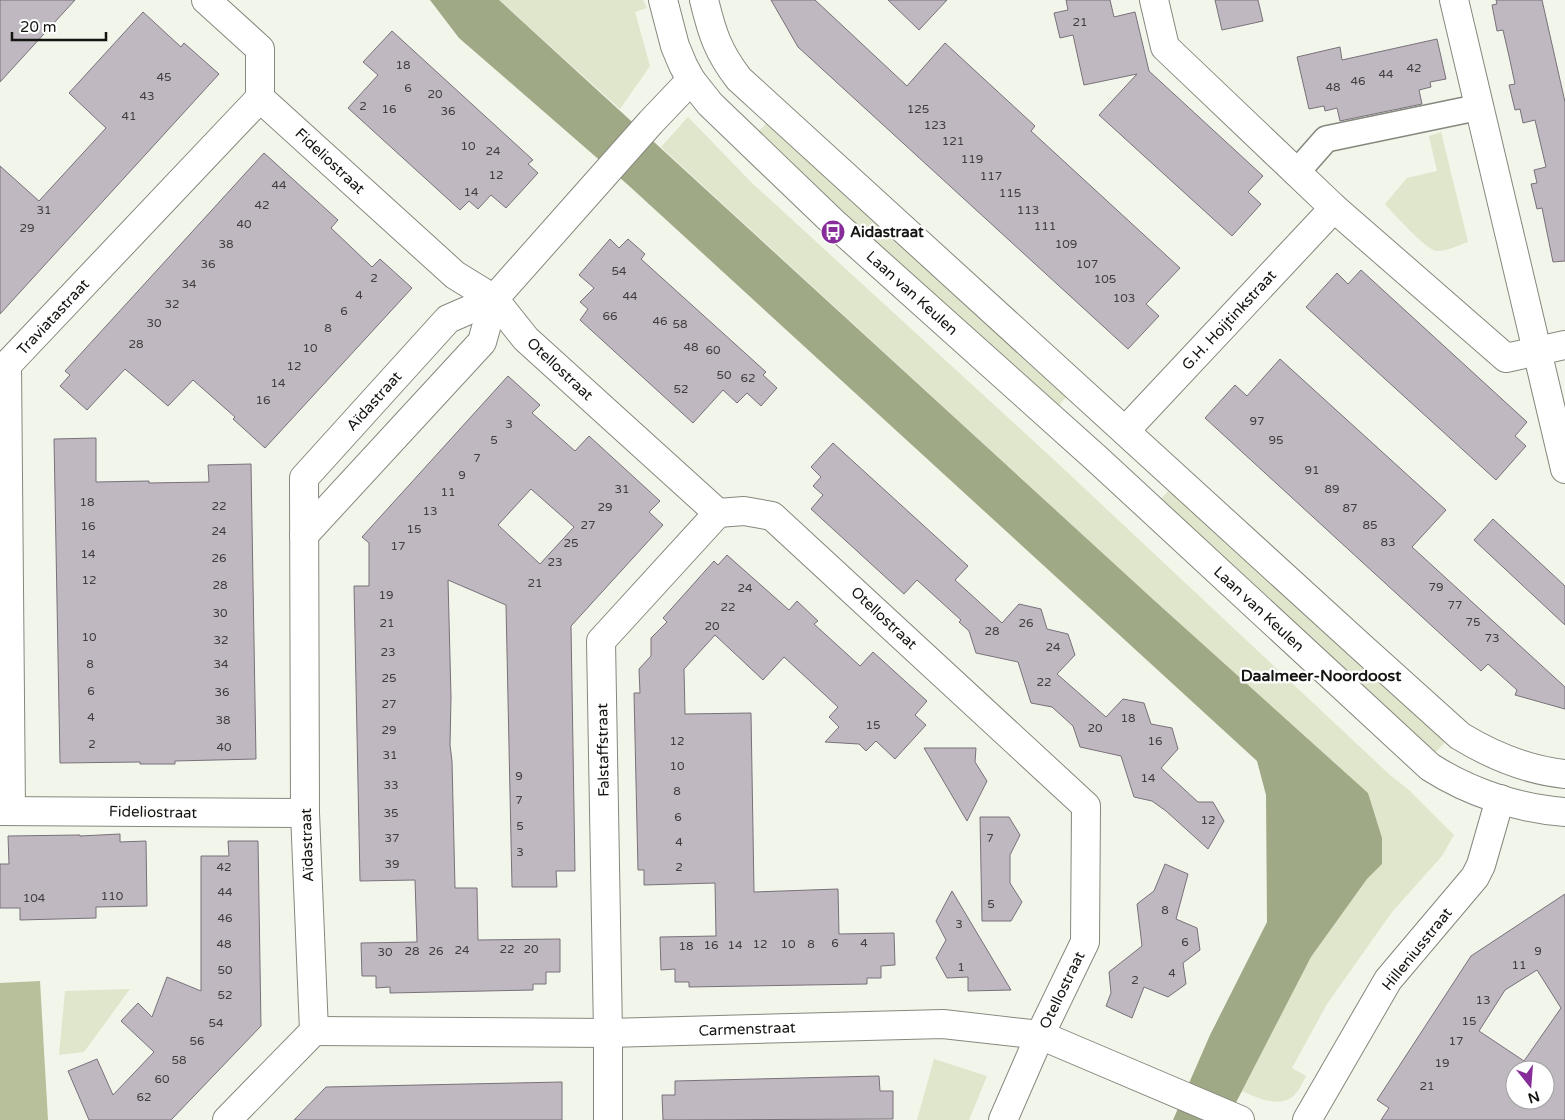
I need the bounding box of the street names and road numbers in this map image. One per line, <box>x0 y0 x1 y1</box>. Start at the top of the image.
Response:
street label: Fideliostraat <box>292 124 369 198</box>
street label: Laan van Keulen <box>863 247 961 339</box>
street label: G.H. Hoijtinkstraat <box>1178 266 1280 374</box>
street label: Traviatastraat <box>13 275 93 359</box>
street label: Otellostraat <box>523 334 597 404</box>
street label: Aïdastraat <box>343 367 406 434</box>
street label: Laan van Keulen <box>1210 563 1308 655</box>
street label: Otellostraat <box>847 583 921 653</box>
street label: Falstaffstraat <box>593 703 613 797</box>
street label: Fideliostraat <box>109 802 198 822</box>
street label: Aïdastraat <box>297 808 317 882</box>
street label: Hilleniusstraat <box>1378 904 1456 994</box>
street label: Otellostraat <box>1036 948 1089 1032</box>
street label: Carmenstraat <box>698 1018 796 1040</box>

